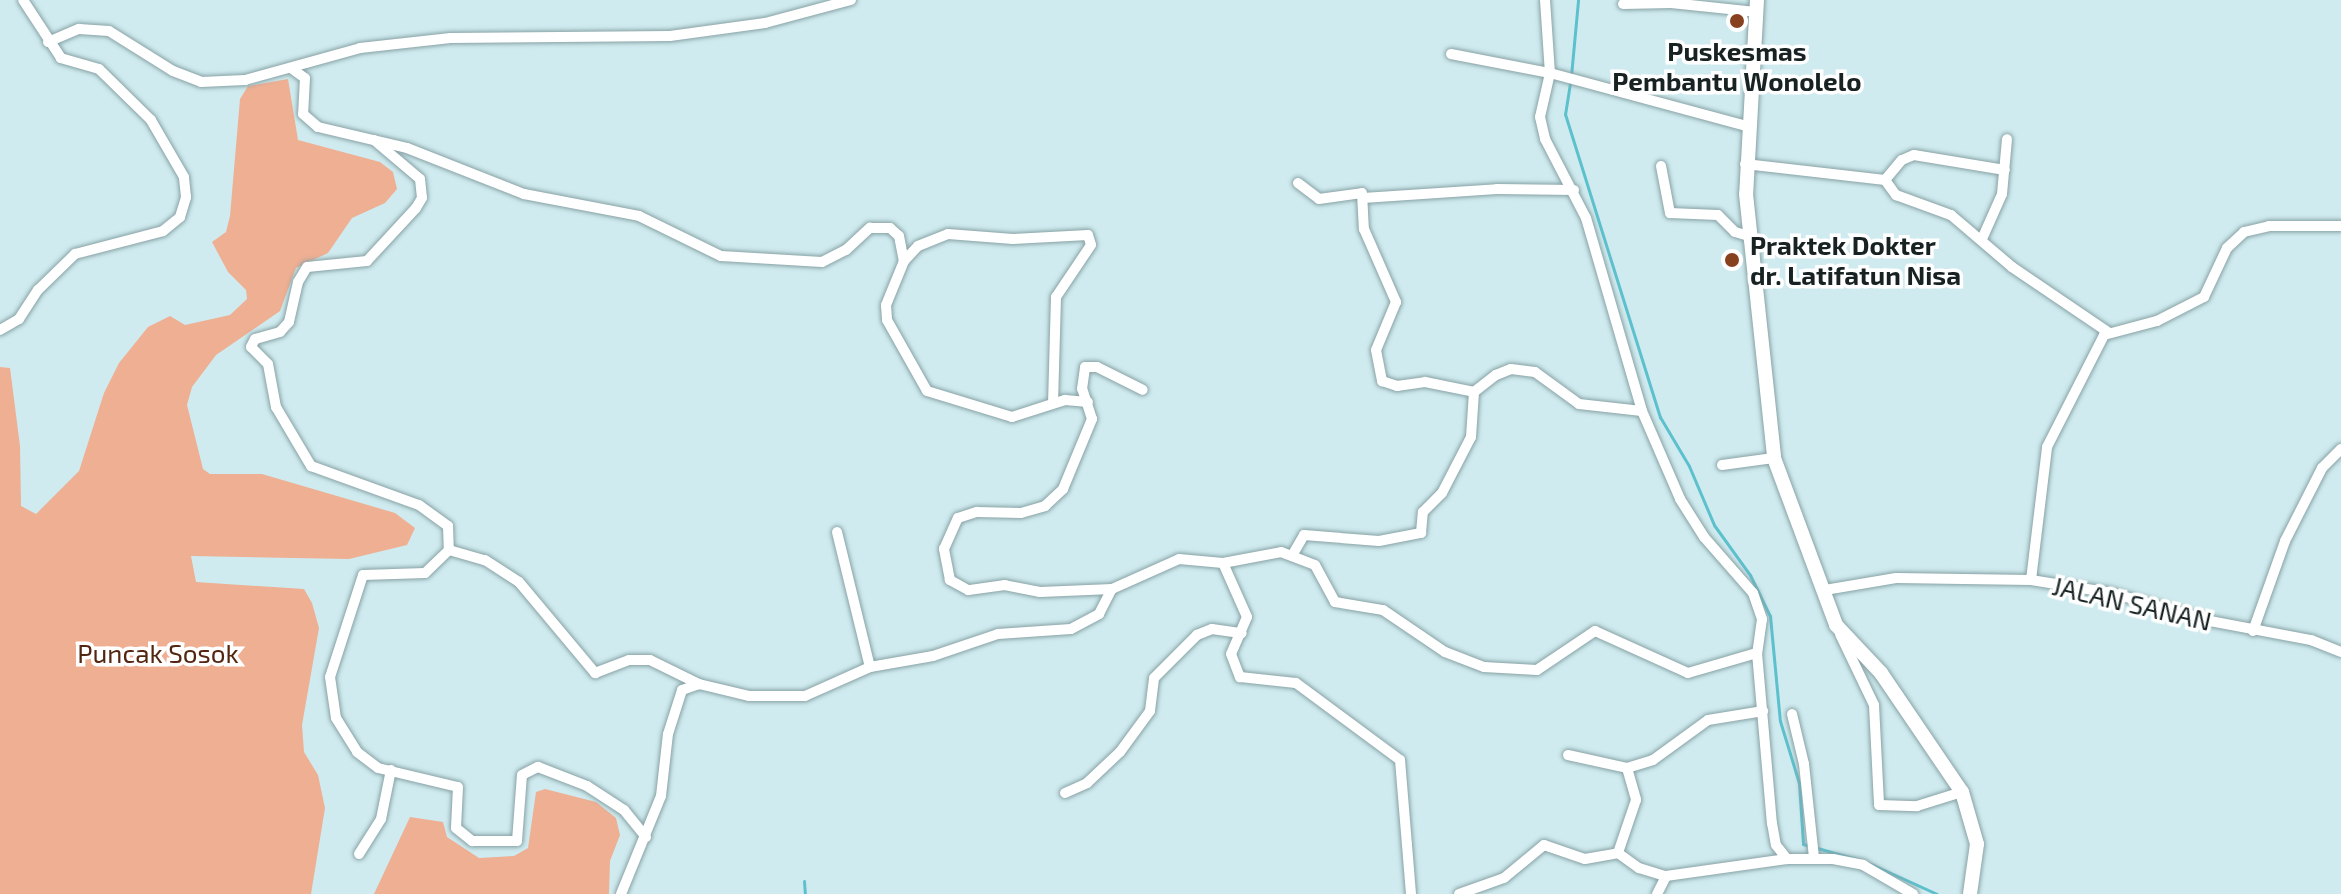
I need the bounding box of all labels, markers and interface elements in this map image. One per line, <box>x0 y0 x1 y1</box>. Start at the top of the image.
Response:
marker: Puskesmas Pembantu Wonolelo <box>1726 10 1748 32</box>
place label: Puskesmas Pembantu Wonolelo <box>1612 35 1862 96</box>
place label: Praktek Dokter dr. Latifatun Nisa <box>1750 229 1961 290</box>
marker: Praktek Dokter dr. Latifatun Nisa <box>1721 249 1743 271</box>
street label: JALAN SANAN <box>2049 570 2215 636</box>
park label: Puncak Sosok <box>77 637 239 669</box>

